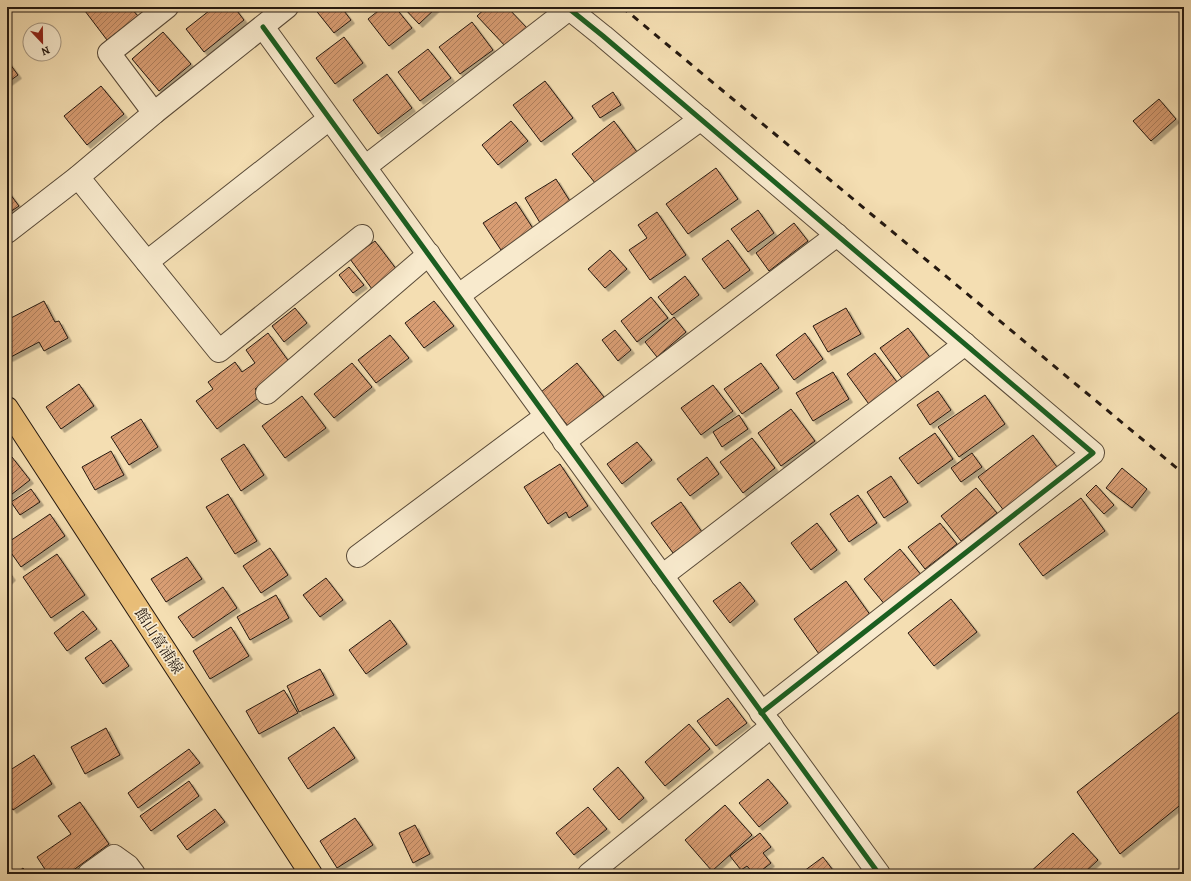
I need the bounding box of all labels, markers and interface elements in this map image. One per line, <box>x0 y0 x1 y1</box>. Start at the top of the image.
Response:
north arrow <box>22 22 62 62</box>
text: N <box>39 42 52 59</box>
street label: 館山富浦線 <box>130 604 188 678</box>

